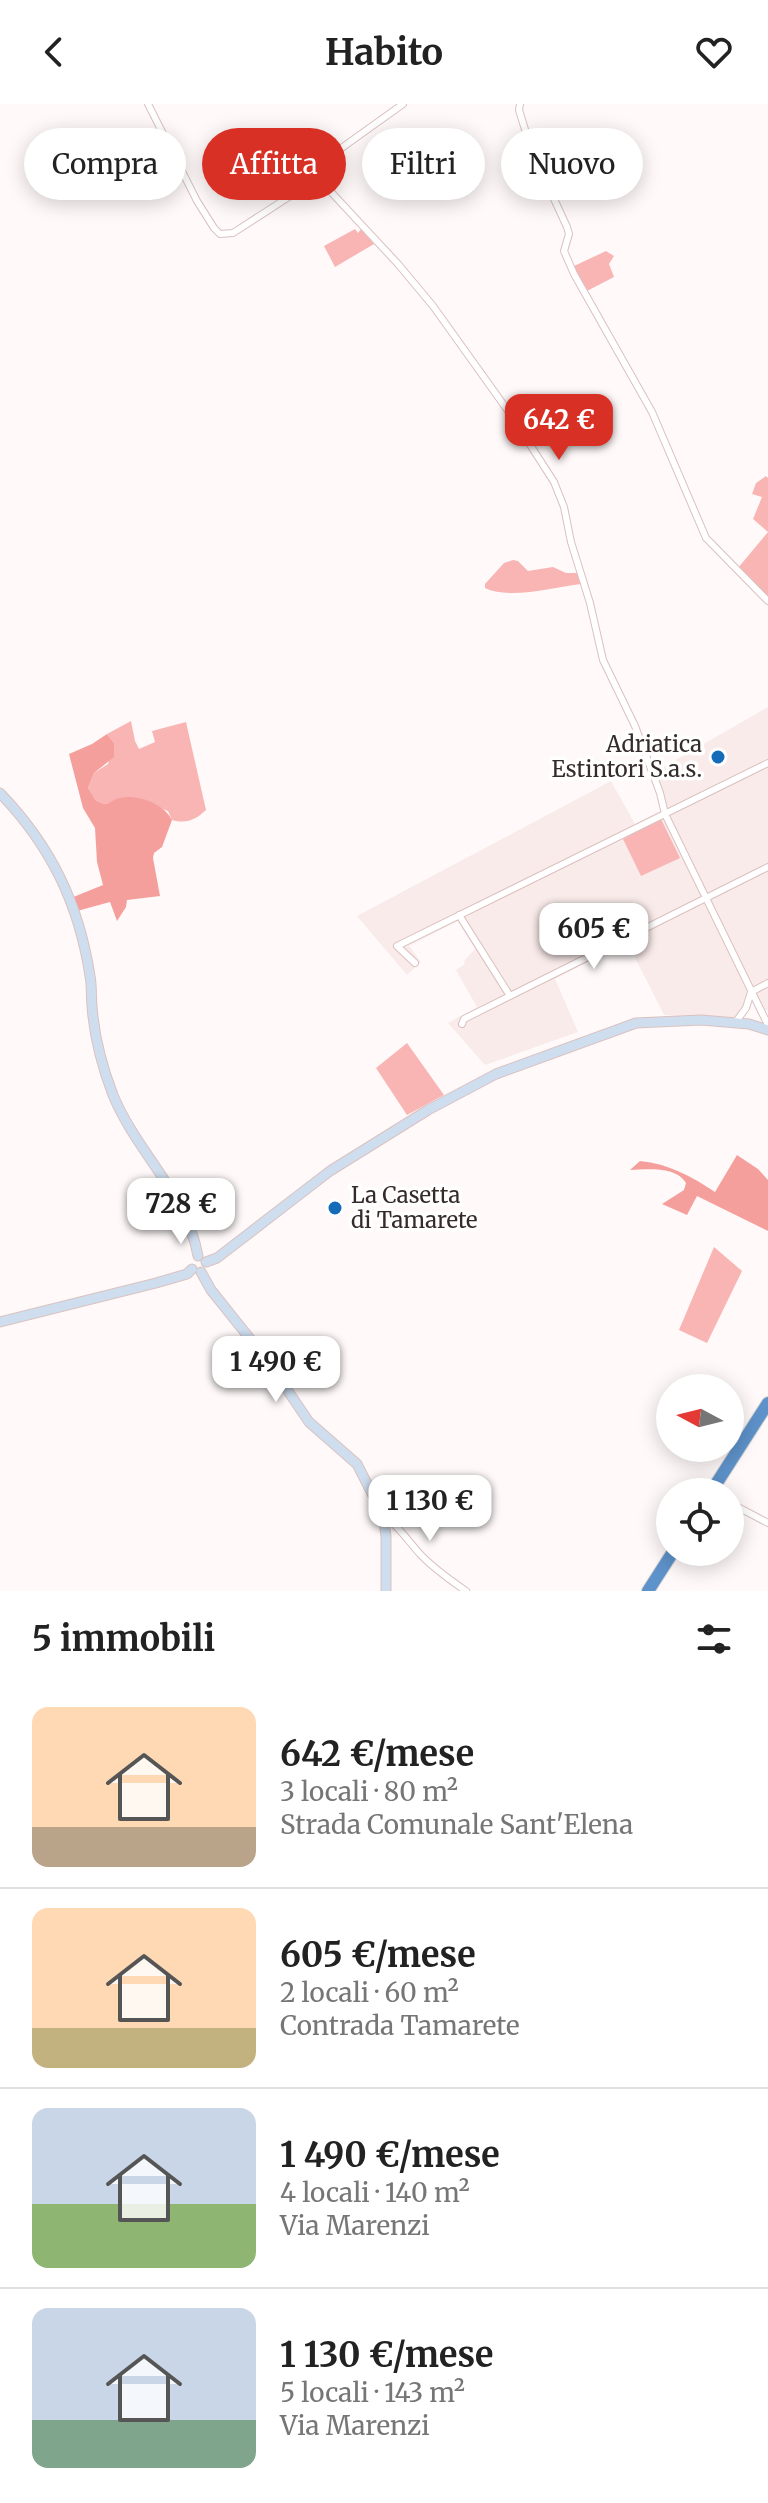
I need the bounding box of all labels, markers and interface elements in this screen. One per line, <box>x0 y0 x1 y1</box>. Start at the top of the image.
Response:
icon: back <box>32 30 76 74</box>
text: Habito <box>325 30 443 75</box>
icon: heart <box>692 30 736 74</box>
chip: Compra <box>24 128 186 200</box>
chip: Affitta <box>202 128 346 200</box>
chip: Filtri <box>362 128 485 200</box>
chip: Nuovo <box>501 128 643 200</box>
pin: 642 € <box>503 394 615 462</box>
text: 642 € <box>523 403 595 436</box>
place label: Adriatica Estintori S.a.s. <box>551 730 702 783</box>
marker: Adriatica Estintori S.a.s. <box>709 748 727 766</box>
pin: 605 € <box>538 903 650 971</box>
text: 605 € <box>557 912 631 945</box>
pin: 728 € <box>125 1178 237 1246</box>
place label: La Casetta di Tamarete <box>351 1181 478 1234</box>
text: 728 € <box>145 1187 217 1220</box>
marker: La Casetta di Tamarete <box>326 1199 344 1217</box>
pin: 1 490 € <box>202 1336 350 1404</box>
text: 1 490 € <box>230 1345 322 1378</box>
north arrow <box>656 1374 744 1462</box>
map controls <box>656 1374 744 1566</box>
pin: 1 130 € <box>356 1475 504 1543</box>
button: locate <box>656 1478 744 1566</box>
text: 1 130 € <box>386 1484 474 1517</box>
icon: filters <box>692 1617 736 1661</box>
text: 5 immobili <box>32 1618 215 1660</box>
text: 642 €/mese <box>280 1733 474 1775</box>
icon: home <box>96 1739 192 1835</box>
text: 3 locali · 80 m² <box>280 1775 458 1808</box>
text: Strada Comunale Sant'Elena <box>280 1808 633 1841</box>
text: 605 €/mese <box>280 1934 476 1976</box>
icon: home <box>96 1940 192 2036</box>
text: 2 locali · 60 m² <box>280 1976 459 2009</box>
text: Contrada Tamarete <box>280 2009 520 2042</box>
text: 1 490 €/mese <box>280 2134 500 2176</box>
icon: home <box>96 2140 192 2236</box>
text: 4 locali · 140 m² <box>280 2176 470 2209</box>
text: Via Marenzi <box>280 2209 430 2242</box>
text: 1 130 €/mese <box>280 2334 493 2376</box>
icon: home <box>96 2340 192 2436</box>
text: 5 locali · 143 m² <box>280 2376 465 2409</box>
text: Via Marenzi <box>280 2409 430 2442</box>

